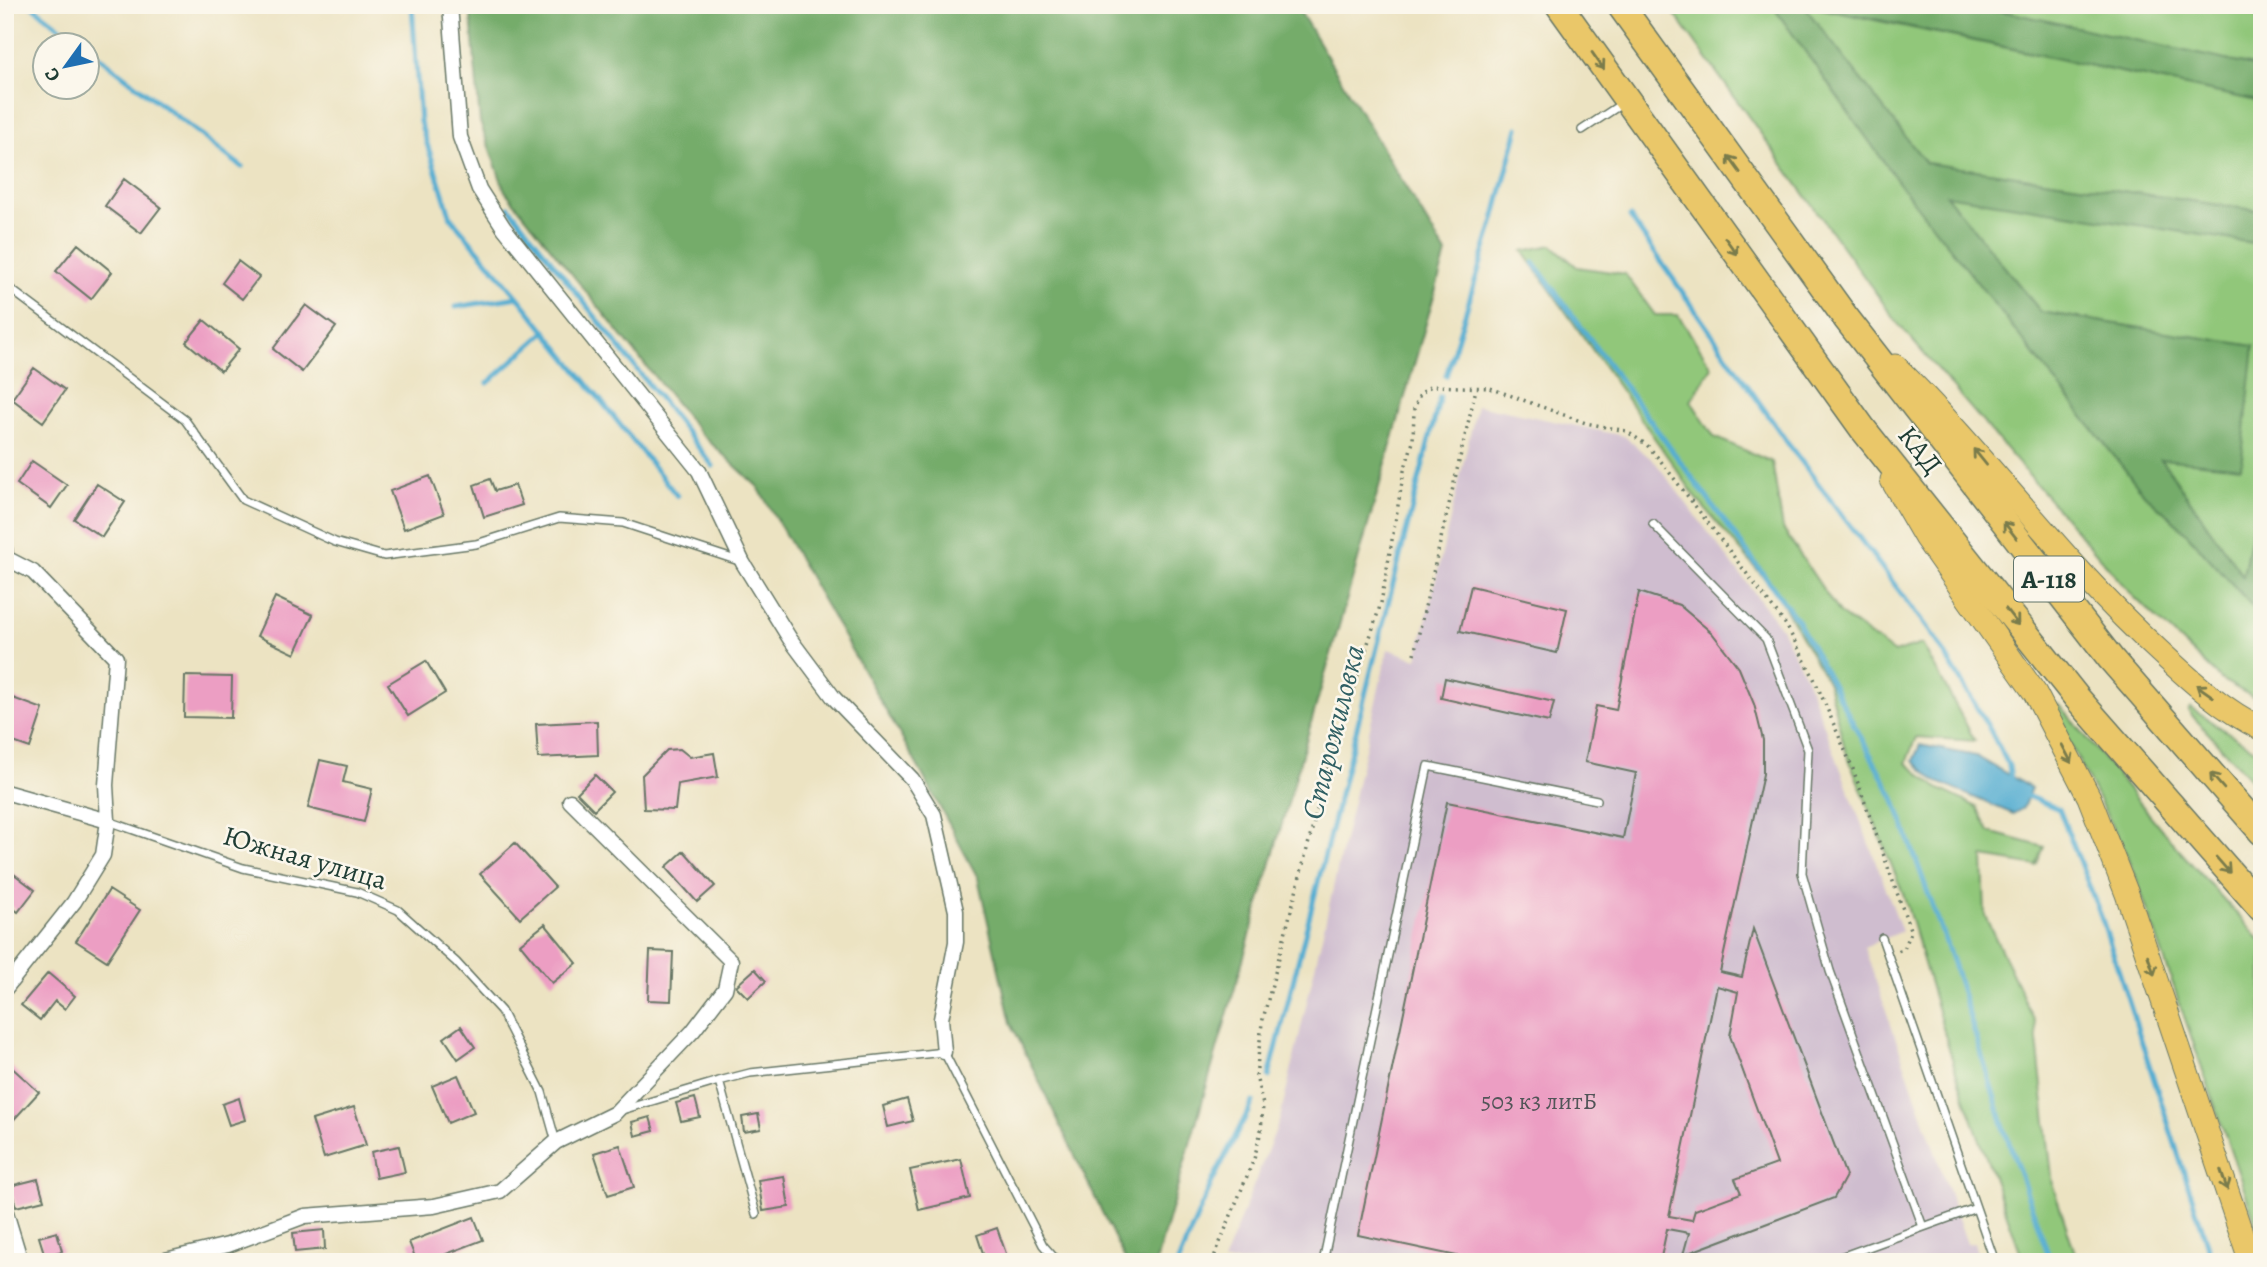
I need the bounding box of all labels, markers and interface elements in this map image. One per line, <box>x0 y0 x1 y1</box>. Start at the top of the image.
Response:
north arrow <box>32 32 102 102</box>
one-way arrow <box>1591 51 1605 71</box>
text: С <box>38 63 67 87</box>
one-way arrow <box>1727 155 1741 174</box>
one-way arrow <box>1724 236 1738 255</box>
street label: КАД <box>1889 418 1951 482</box>
one-way arrow <box>1972 449 1988 467</box>
one-way arrow <box>2003 521 2018 539</box>
road number: А-118 <box>2014 556 2084 601</box>
one-way arrow <box>2005 607 2020 625</box>
water label: Старожиловка <box>1292 640 1374 824</box>
one-way arrow <box>2196 684 2215 699</box>
one-way arrow <box>2061 743 2074 764</box>
one-way arrow <box>2209 772 2225 790</box>
street label: Южная улица <box>219 816 391 900</box>
one-way arrow <box>2215 855 2231 873</box>
one-way arrow <box>2146 953 2158 975</box>
house number: 503 к3 литБ <box>1481 1085 1597 1117</box>
one-way arrow <box>2219 1169 2231 1191</box>

